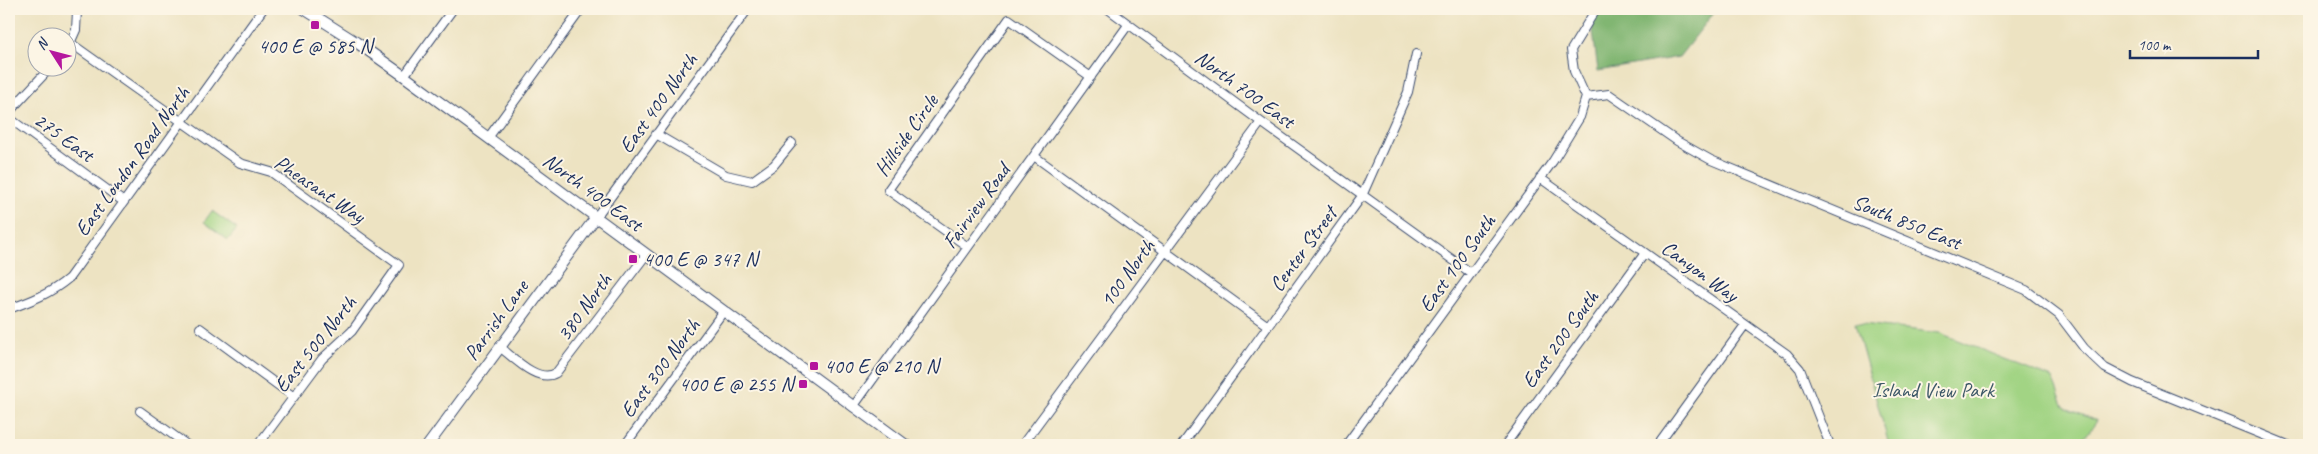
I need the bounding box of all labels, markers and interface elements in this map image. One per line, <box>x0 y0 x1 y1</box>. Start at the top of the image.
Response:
marker: 400 E @ 585 N <box>309 19 321 31</box>
north arrow <box>28 28 78 78</box>
scale bar <box>2130 28 2258 60</box>
place label: 400 E @ 585 N <box>258 33 376 59</box>
text: N <box>32 34 53 53</box>
text: 100 m <box>2138 36 2172 55</box>
street label: North 700 East <box>1190 44 1302 135</box>
street label: East 400 North <box>613 48 703 158</box>
street label: East London Road North <box>69 81 195 241</box>
street label: Hillside Circle <box>868 88 944 181</box>
street label: 275 East <box>29 107 101 169</box>
street label: North 400 East <box>538 147 650 238</box>
street label: Pheasant Way <box>270 149 372 230</box>
street label: Fairview Road <box>937 155 1018 254</box>
street label: South 850 East <box>1849 188 1967 256</box>
street label: Center Street <box>1264 199 1344 296</box>
street label: East 100 South <box>1413 208 1502 317</box>
street label: 100 North <box>1094 234 1161 312</box>
street label: Canyon Way <box>1657 234 1745 309</box>
place label: 400 E @ 347 N <box>643 246 761 272</box>
marker: 400 E @ 347 N <box>627 253 639 265</box>
street label: 380 North <box>551 268 618 346</box>
street label: Parrish Lane <box>458 273 535 365</box>
street label: East 200 South <box>1516 284 1605 393</box>
street label: East 500 North <box>268 290 362 398</box>
street label: East 300 North <box>614 313 706 423</box>
place label: 400 E @ 210 N <box>824 353 942 379</box>
marker: 400 E @ 210 N <box>808 360 820 372</box>
place label: 400 E @ 255 N <box>679 371 796 397</box>
park label: Island View Park <box>1872 377 1996 403</box>
marker: 400 E @ 255 N <box>797 378 809 390</box>

